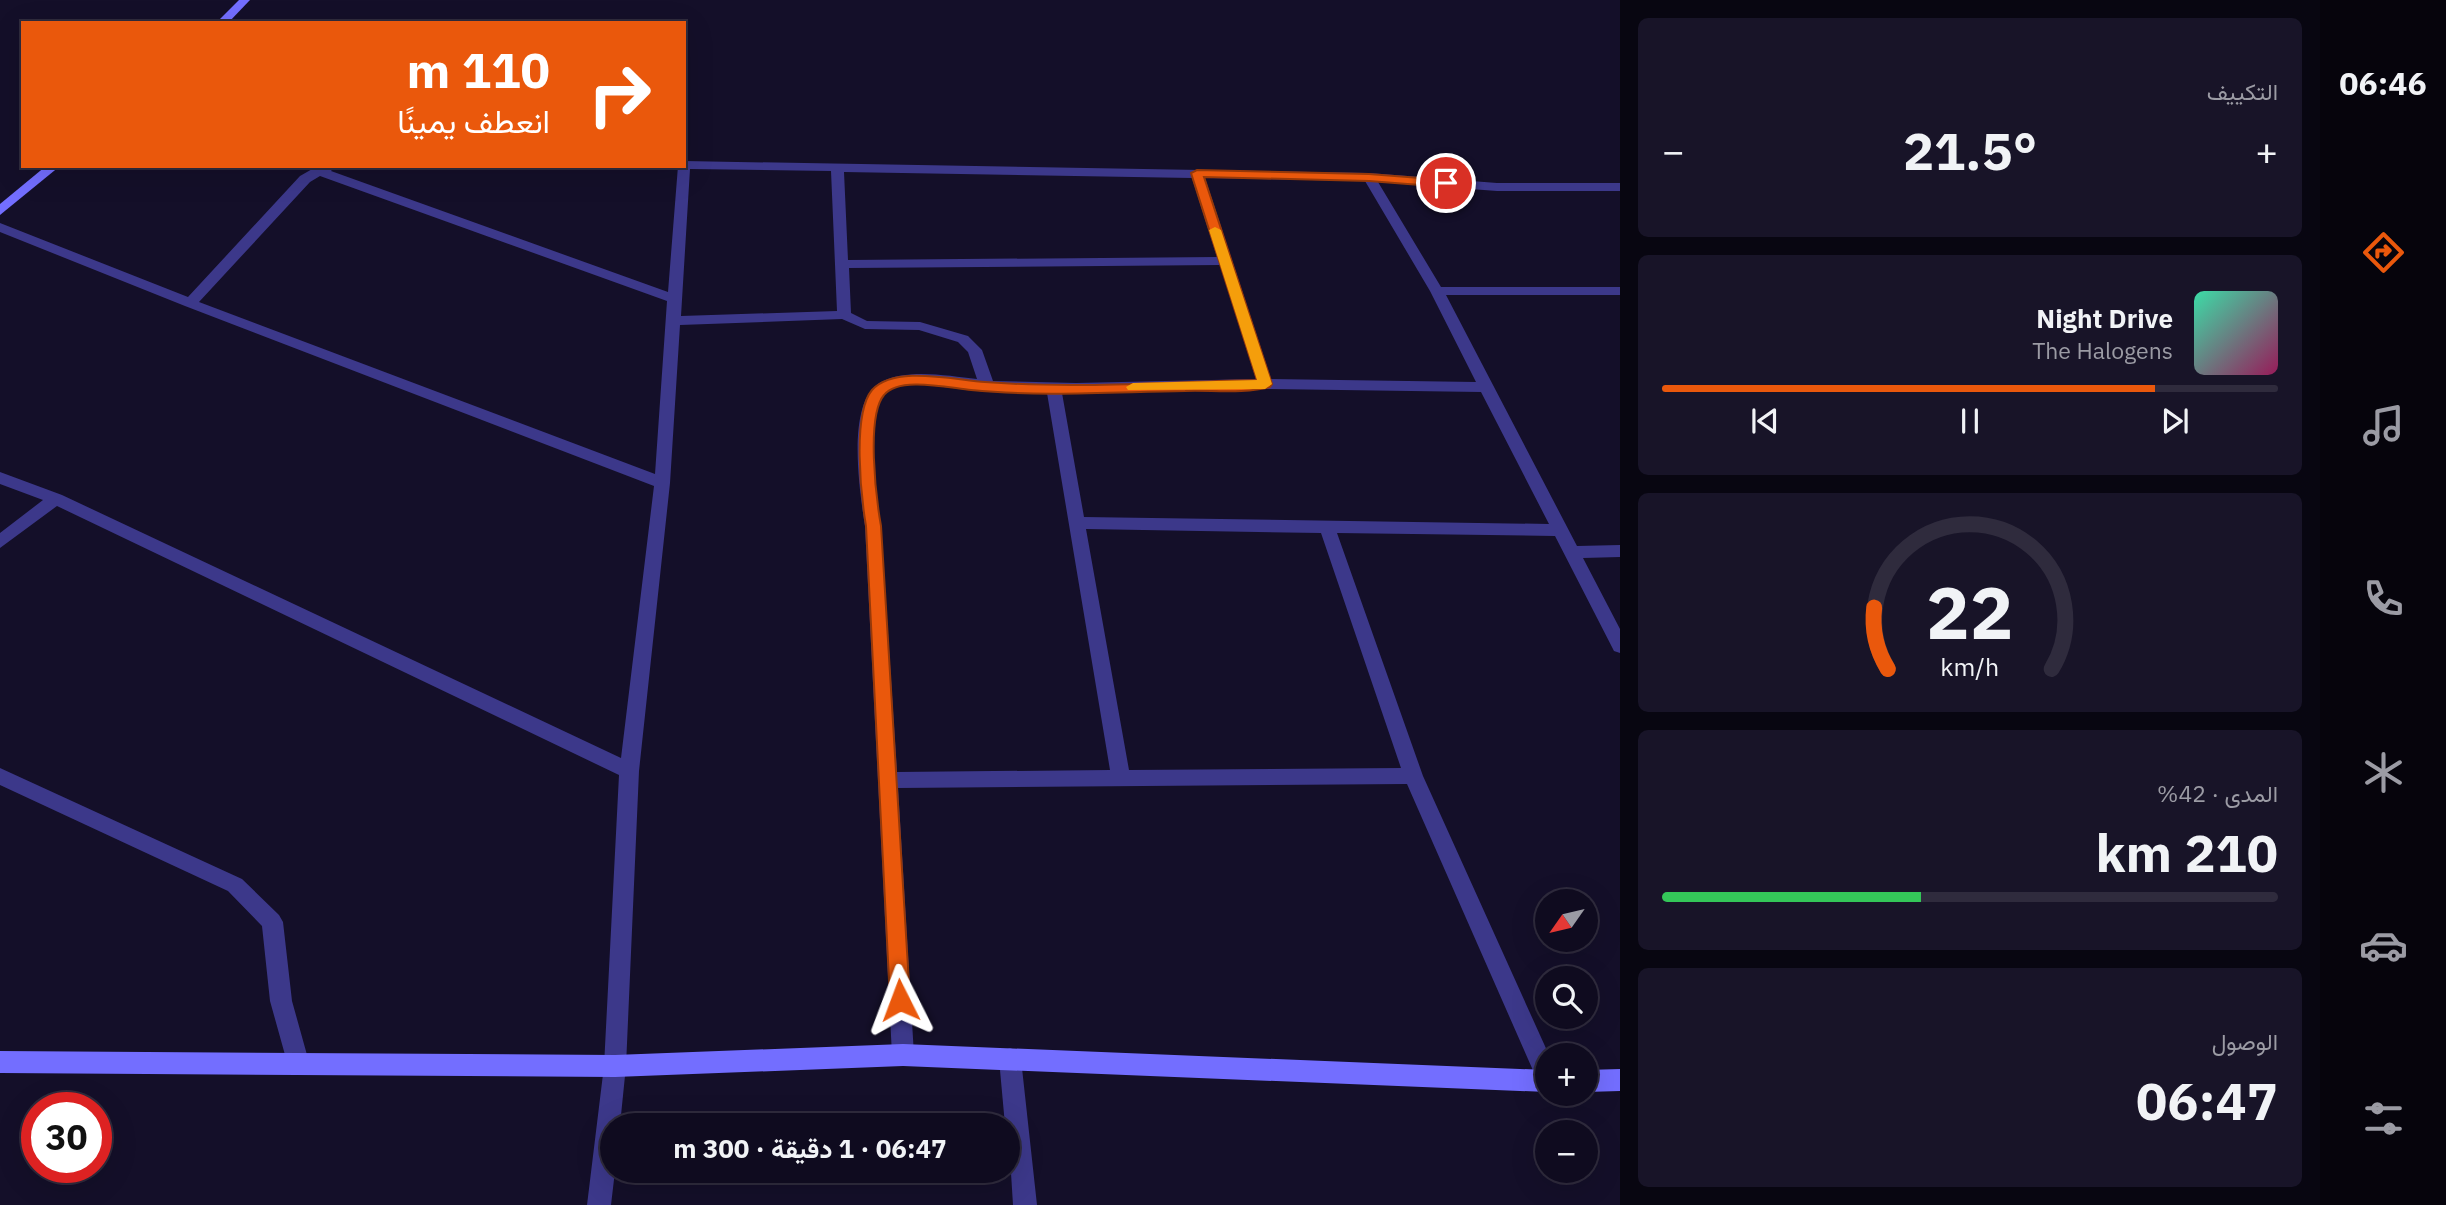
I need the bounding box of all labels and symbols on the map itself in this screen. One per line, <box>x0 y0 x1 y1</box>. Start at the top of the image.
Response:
pin <box>1416 153 1476 213</box>
north arrow <box>1535 889 1598 952</box>
position arrow <box>863 963 937 1037</box>
speed limit sign: 30 <box>21 1092 112 1183</box>

